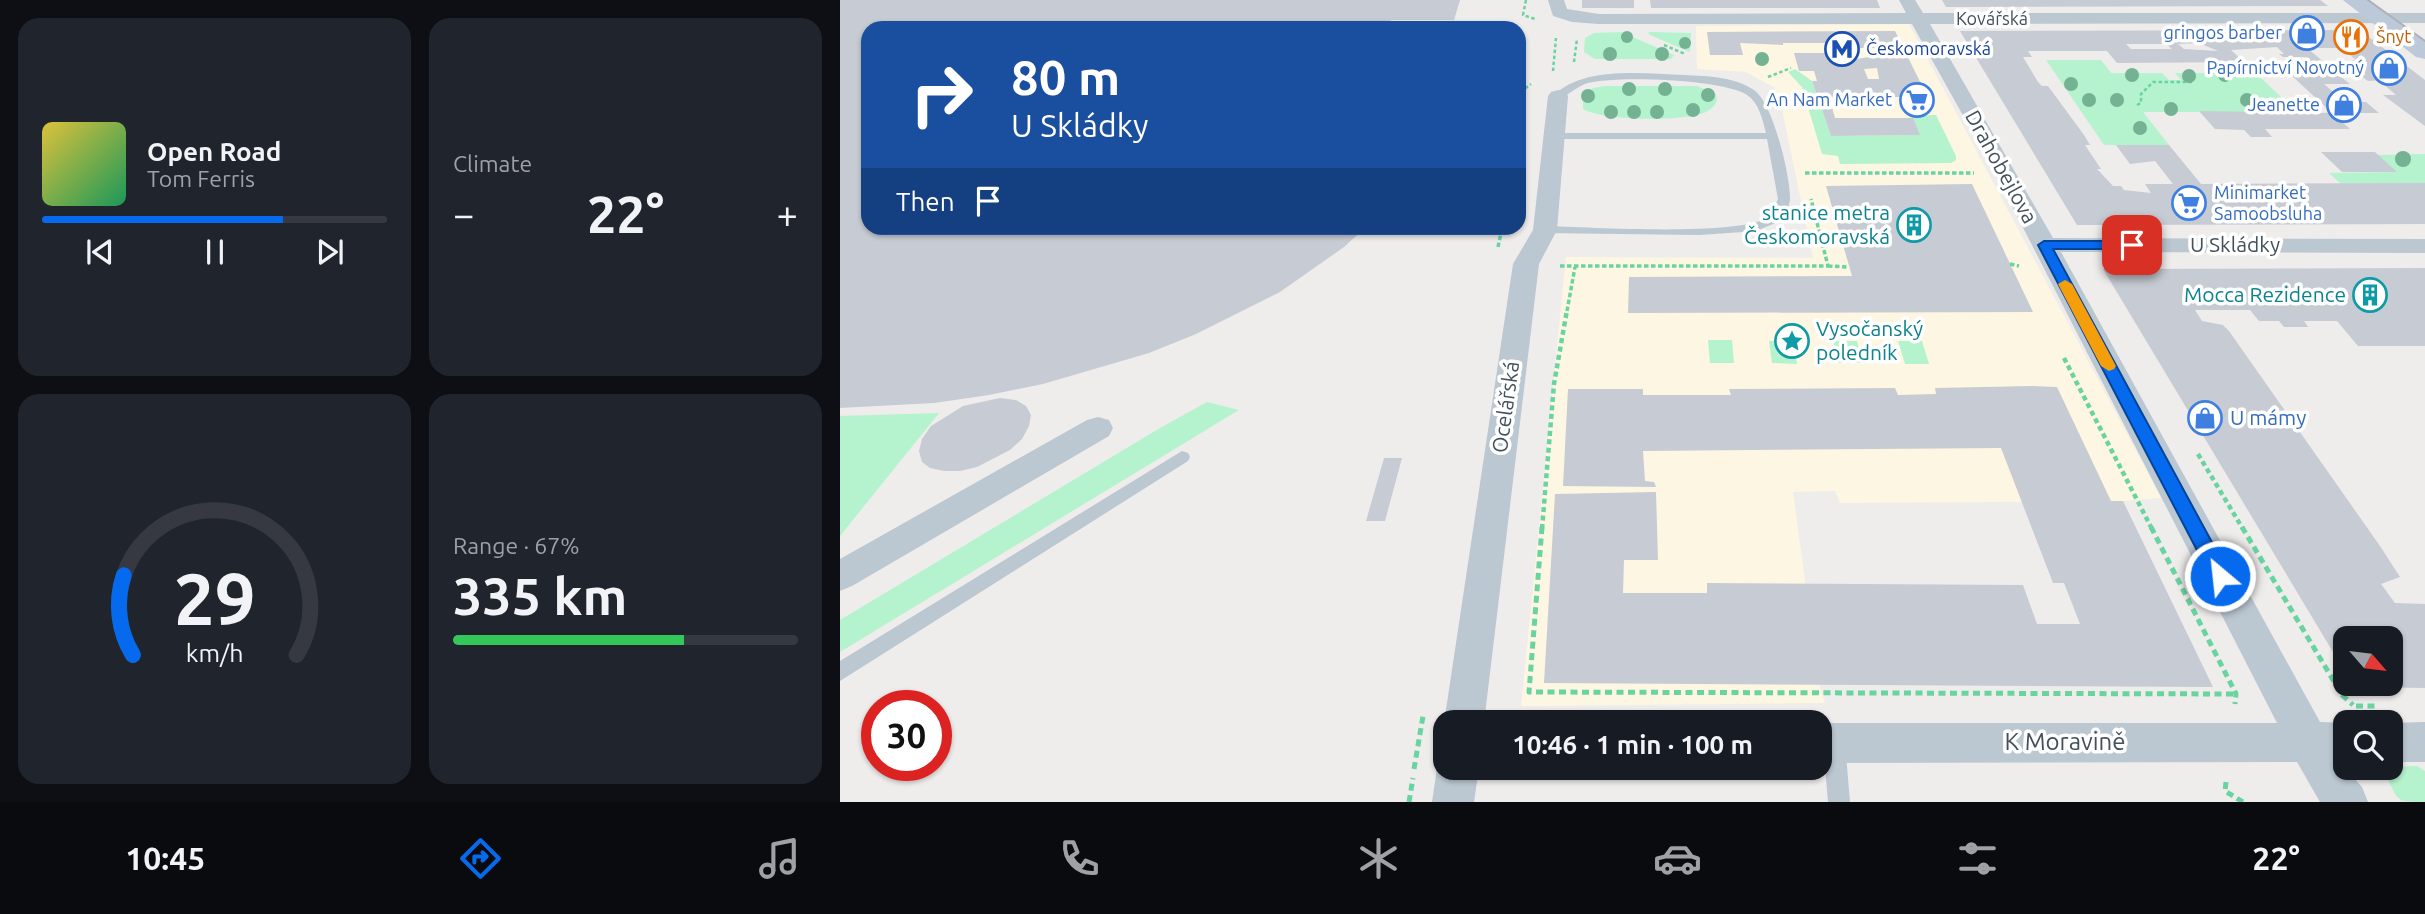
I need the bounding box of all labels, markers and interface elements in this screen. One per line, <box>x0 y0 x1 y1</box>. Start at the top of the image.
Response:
street label: Kovářská <box>1956 8 2028 28</box>
shop icon: gringos barber <box>2288 14 2326 52</box>
restaurant icon: Šnyt <box>2332 18 2370 56</box>
place label: gringos barber <box>2163 22 2282 42</box>
place label: Šnyt <box>2376 25 2411 46</box>
metro station icon: Českomoravská <box>1823 30 1861 68</box>
place label: Českomoravská <box>1866 37 1991 58</box>
icon: right <box>896 49 987 140</box>
text: 80 m <box>1011 49 1120 104</box>
shop icon: Papírnictví Novotný <box>2370 49 2408 87</box>
place label: Papírnictví Novotný <box>2207 57 2364 77</box>
supermarket icon: An Nam Market <box>1898 81 1936 119</box>
shop icon: Jeanette <box>2325 86 2363 124</box>
place label: An Nam Market <box>1767 89 1892 109</box>
place label: Jeanette <box>2248 94 2320 114</box>
street label: Drahobejlova <box>1961 106 2043 227</box>
text: U Skládky <box>1011 107 1148 143</box>
text: Open Road <box>147 137 281 166</box>
text: Climate <box>453 151 532 176</box>
text: Tom Ferris <box>147 166 255 191</box>
icon: arrive <box>969 182 1007 220</box>
place label: Minimarket Samoobsluha <box>2214 182 2322 223</box>
supermarket icon: Minimarket Samoobsluha <box>2170 184 2208 222</box>
text: 22° <box>587 185 664 243</box>
text: Then <box>896 187 955 216</box>
text: − <box>453 193 474 235</box>
text: + <box>777 193 798 235</box>
place label: stanice metra Českomoravská <box>1744 200 1890 248</box>
building icon: stanice metra Českomoravská <box>1895 206 1933 244</box>
pin <box>2102 215 2162 275</box>
icon: arrive <box>2113 226 2151 264</box>
street label: U Skládky <box>2190 232 2280 256</box>
icon: previous <box>81 233 119 271</box>
icon: pause <box>196 233 234 271</box>
icon: next <box>311 233 349 271</box>
building icon: Mocca Rezidence <box>2351 276 2389 314</box>
place label: Mocca Rezidence <box>2184 282 2346 306</box>
place label: Vysočanský poledník <box>1816 316 1923 364</box>
place icon: Vysočanský poledník <box>1773 322 1811 360</box>
street label: Ocelářská <box>1487 359 1523 454</box>
shop icon: U mámy <box>2186 399 2224 437</box>
place label: U mámy <box>2230 405 2306 429</box>
text: Range · 67% <box>453 533 580 558</box>
position arrow <box>2183 539 2257 613</box>
text: 29 <box>173 557 256 639</box>
text: 335 km <box>453 567 627 625</box>
north arrow <box>2333 626 2403 696</box>
map controls <box>2333 626 2403 780</box>
text: km/h <box>186 639 243 667</box>
speed limit sign: 30 <box>861 690 952 781</box>
button: search <box>2333 710 2403 780</box>
street label: K Moravině <box>2005 728 2125 755</box>
text: 10:46 · 1 min · 100 m <box>1512 730 1753 759</box>
icon: directions <box>456 834 505 883</box>
icon: music <box>755 834 804 883</box>
icon: phone <box>1055 834 1104 883</box>
icon: climate <box>1354 834 1403 883</box>
icon: car <box>1653 834 1702 883</box>
icon: filters <box>1953 834 2002 883</box>
text: 10:45 <box>125 840 205 876</box>
text: 22° <box>2252 840 2300 876</box>

